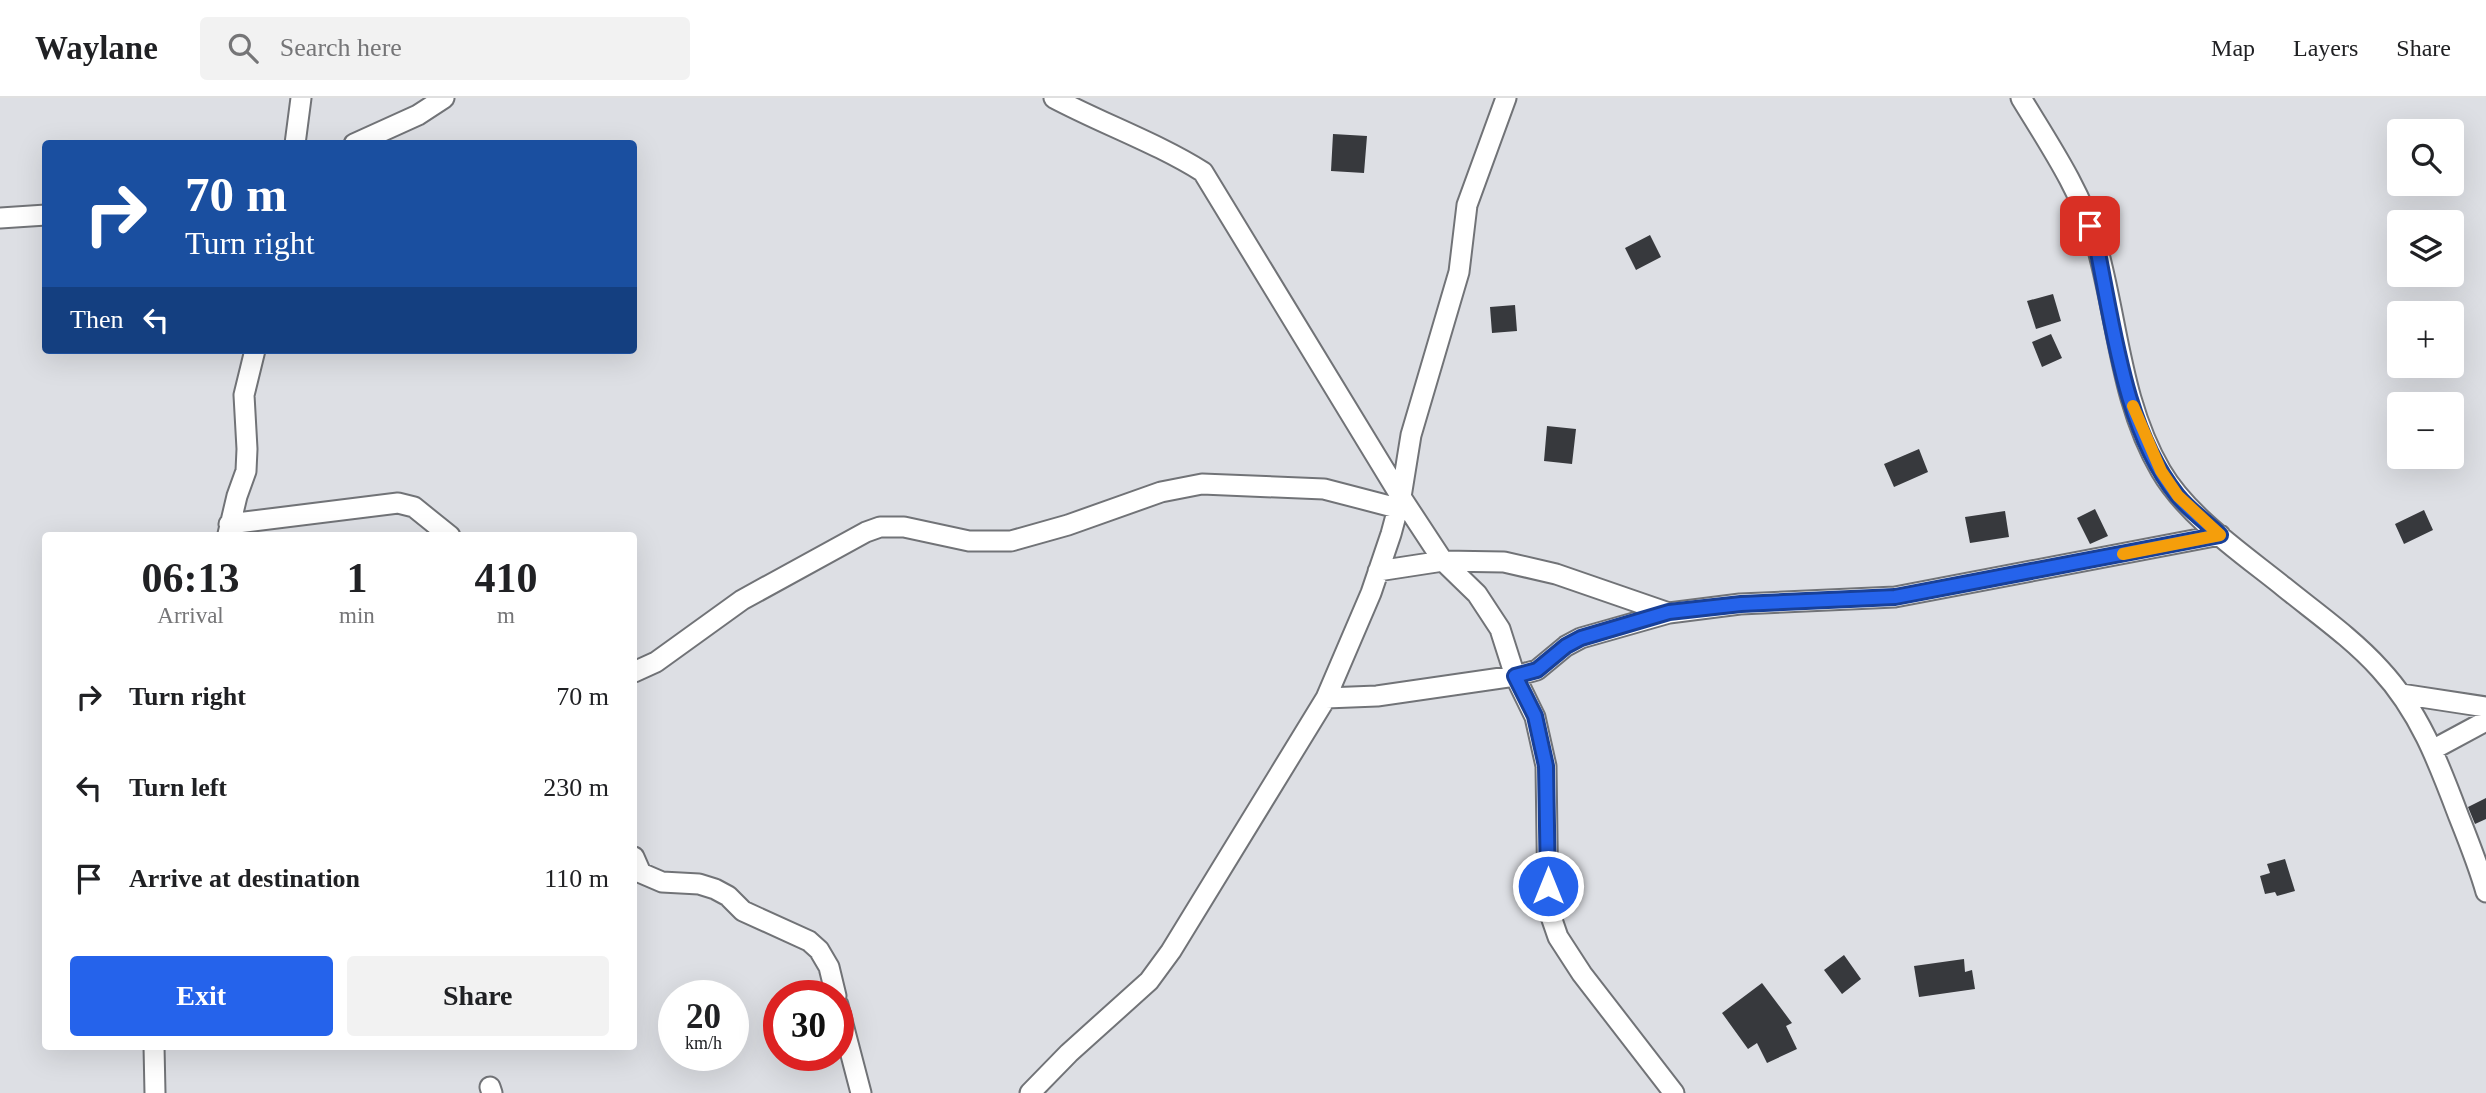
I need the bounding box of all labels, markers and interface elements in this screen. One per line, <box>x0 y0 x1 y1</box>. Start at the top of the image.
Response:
search box <box>200 17 690 80</box>
icon: search <box>224 29 262 67</box>
text: Waylane <box>35 30 158 66</box>
text: Search here <box>280 33 402 62</box>
text: Map <box>2211 35 2255 61</box>
text: Layers <box>2293 35 2358 61</box>
text: Share <box>2396 35 2451 61</box>
map controls <box>2387 119 2464 469</box>
button: search <box>2387 119 2464 196</box>
text: 70 m <box>185 167 287 222</box>
icon: right <box>70 168 161 259</box>
pin <box>2060 196 2120 256</box>
icon: arrive <box>2071 207 2109 245</box>
button: layers <box>2387 210 2464 287</box>
text: Turn right <box>185 225 315 261</box>
icon: left <box>137 301 175 339</box>
button: + <box>2387 301 2464 378</box>
text: Then <box>70 305 123 334</box>
button: − <box>2387 392 2464 469</box>
text: 06:13 <box>142 555 240 601</box>
text: 1 <box>346 555 367 601</box>
text: 410 <box>474 555 537 601</box>
text: Arrival <box>157 603 224 628</box>
text: min <box>339 603 375 628</box>
text: m <box>497 603 515 628</box>
icon: right <box>70 678 108 716</box>
text: Turn right <box>129 682 246 711</box>
text: 70 m <box>556 682 609 711</box>
icon: left <box>70 769 108 807</box>
text: Turn left <box>129 773 227 802</box>
text: 230 m <box>543 773 609 802</box>
position arrow <box>1511 849 1585 923</box>
icon: arrive <box>70 860 108 898</box>
text: Arrive at destination <box>129 864 360 893</box>
text: 110 m <box>544 864 609 893</box>
button: Exit <box>70 956 333 1036</box>
button: Share <box>347 956 609 1036</box>
speed limit sign: 30 <box>763 980 854 1071</box>
text: 20 <box>686 997 721 1036</box>
text: km/h <box>685 1033 722 1053</box>

